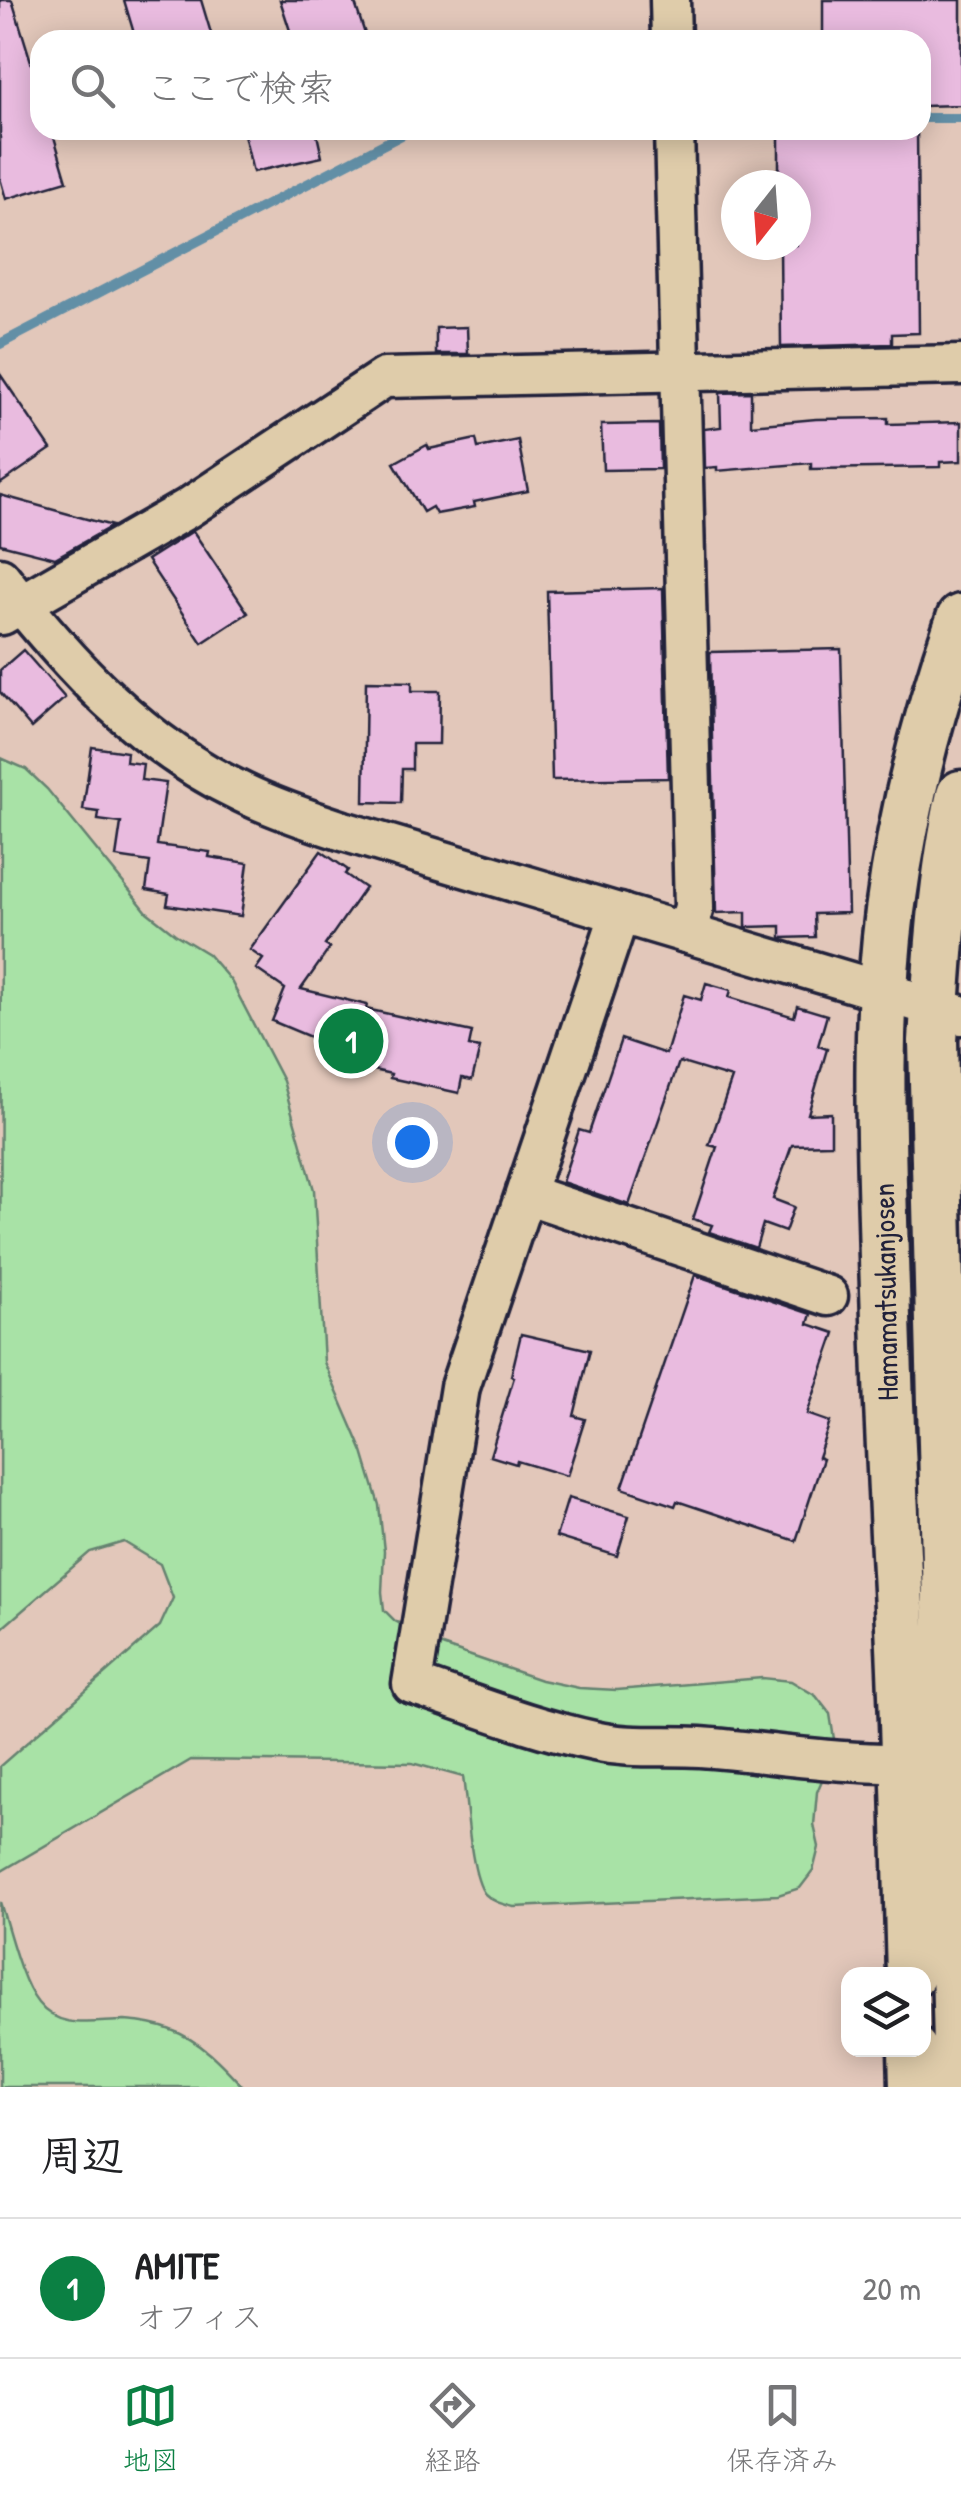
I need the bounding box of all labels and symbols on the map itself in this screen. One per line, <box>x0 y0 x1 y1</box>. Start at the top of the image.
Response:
north arrow <box>721 170 811 260</box>
pin: 1 <box>318 1004 384 1078</box>
your location <box>387 1117 438 1168</box>
street label: Hamamatsukanjosen <box>863 1183 907 1401</box>

